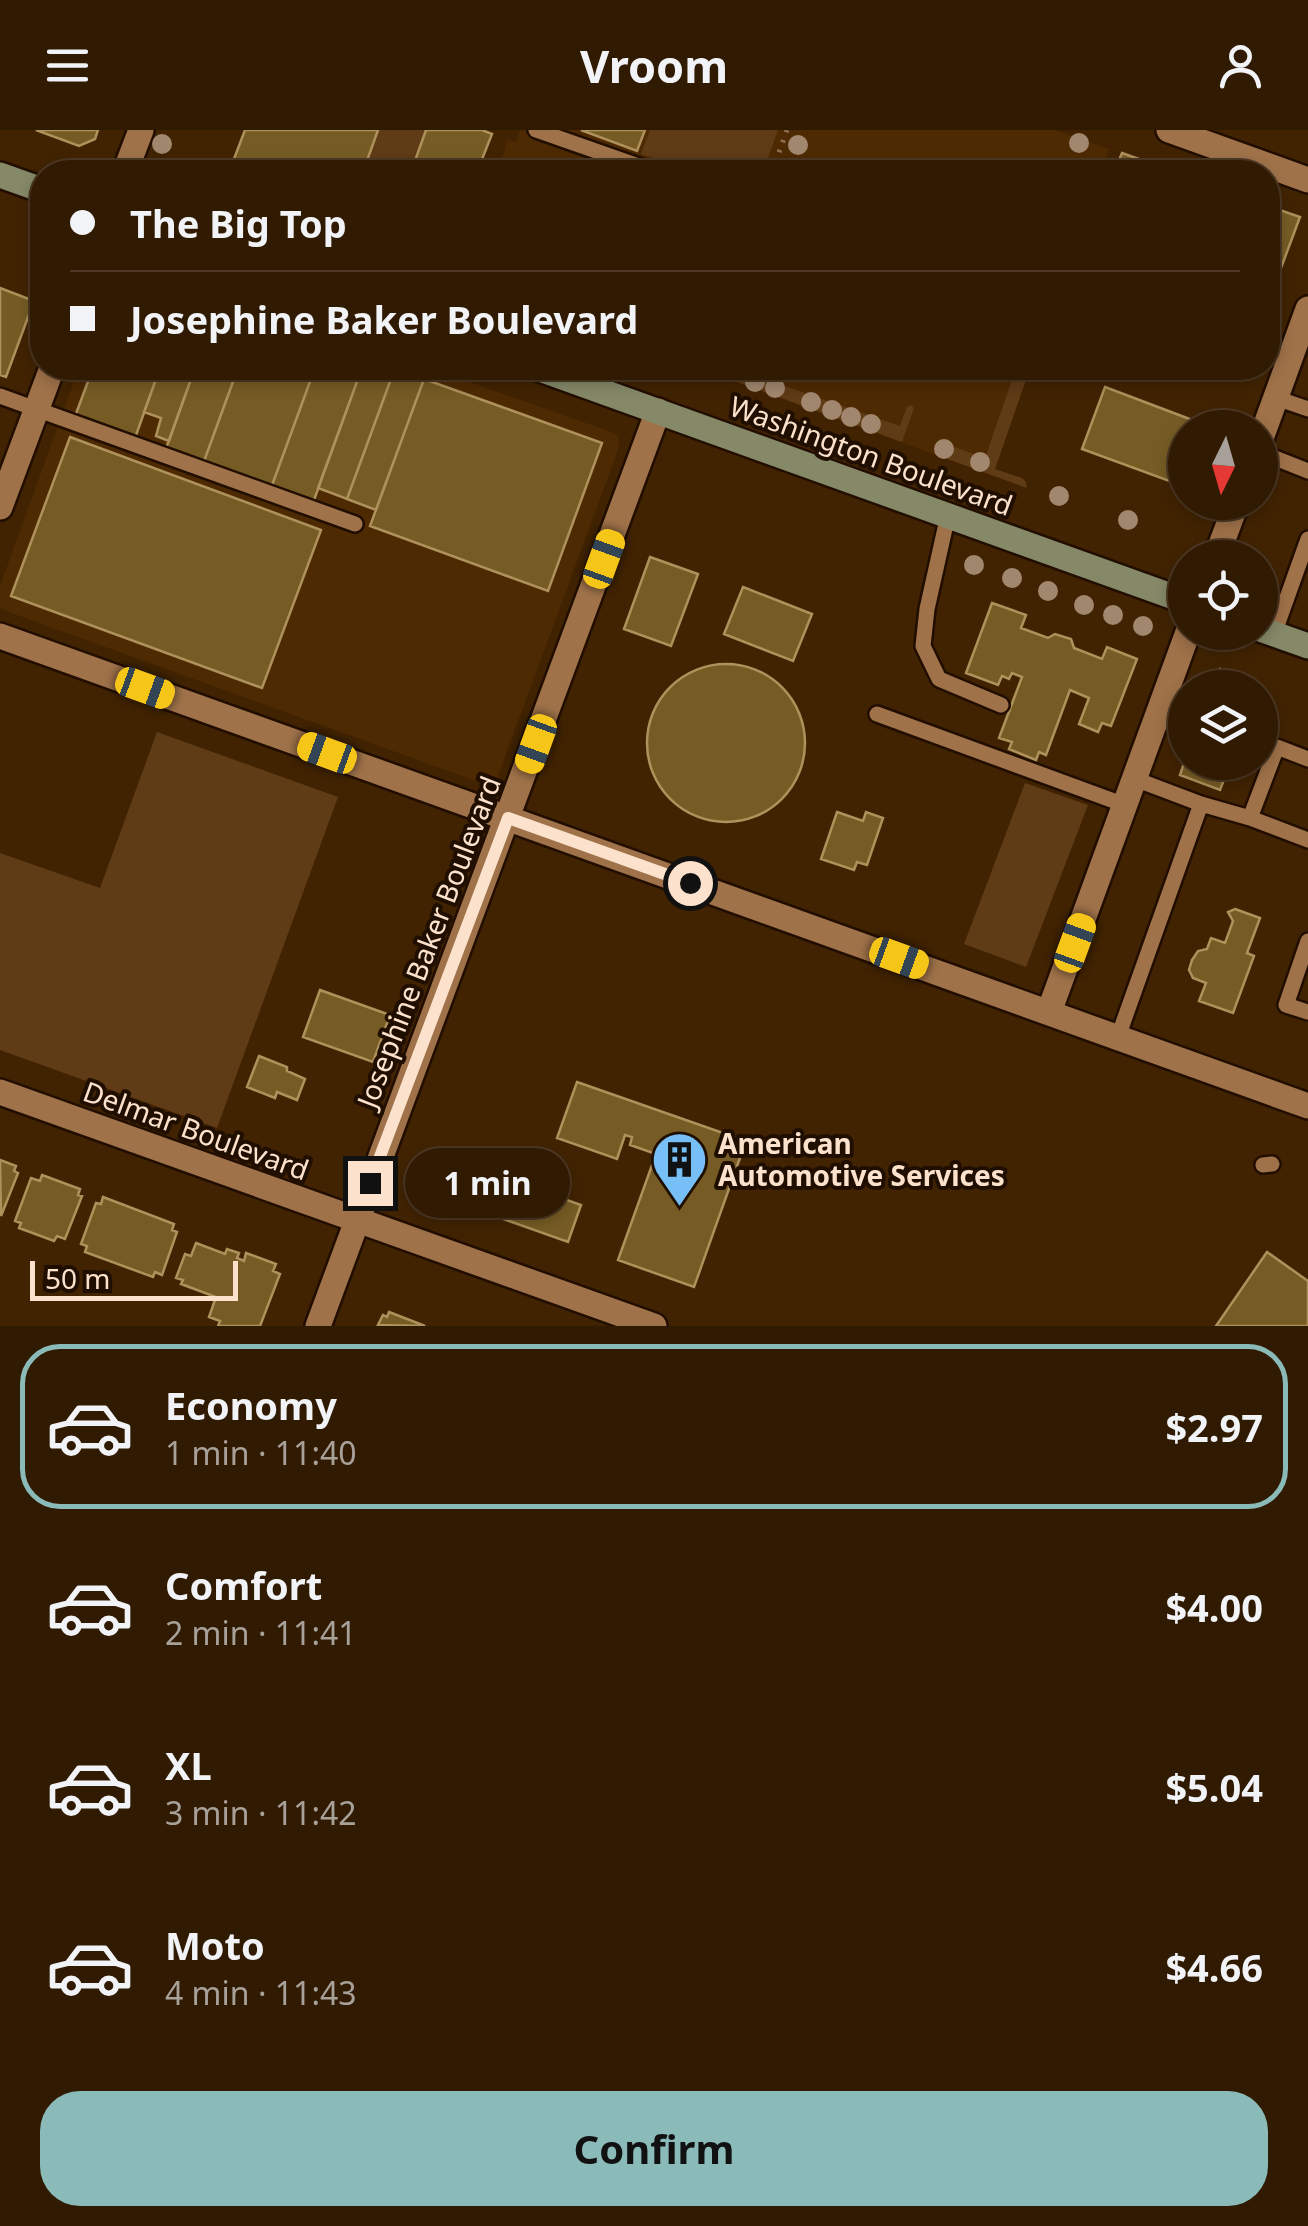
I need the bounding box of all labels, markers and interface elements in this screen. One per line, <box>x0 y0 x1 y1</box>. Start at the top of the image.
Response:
text: Vroom <box>580 35 728 96</box>
icon: menu <box>40 38 95 93</box>
icon: person <box>1213 38 1268 93</box>
text: The Big Top <box>130 197 347 249</box>
text: Josephine Baker Boulevard <box>130 293 638 345</box>
street label: Washington Boulevard <box>725 386 1018 524</box>
north arrow <box>1168 410 1278 520</box>
map controls <box>1168 410 1278 780</box>
car <box>580 526 628 592</box>
button: locate <box>1168 540 1278 650</box>
car <box>112 664 178 712</box>
button: layers <box>1168 670 1278 780</box>
car <box>512 711 560 777</box>
car <box>294 729 360 777</box>
street label: Josephine Baker Boulevard <box>346 770 509 1116</box>
route start <box>668 861 713 906</box>
car <box>1051 910 1099 976</box>
car <box>866 934 932 982</box>
street label: Delmar Boulevard <box>78 1072 314 1188</box>
place label: American Automotive Services <box>718 1124 1005 1194</box>
building icon: American Automotive Services <box>649 1130 709 1209</box>
callout: 1 min <box>405 1148 570 1218</box>
route end <box>348 1161 393 1206</box>
text: 1 min <box>443 1161 532 1204</box>
scale bar <box>30 1256 238 1300</box>
text: 50 m <box>45 1259 111 1297</box>
text: Economy <box>165 1379 337 1431</box>
icon: car <box>45 1382 135 1472</box>
text: $2.97 <box>1165 1401 1263 1453</box>
text: 1 min · 11:40 <box>165 1431 357 1474</box>
text: Comfort <box>165 1559 322 1611</box>
icon: car <box>45 1562 135 1652</box>
text: $4.00 <box>1165 1581 1263 1633</box>
text: 2 min · 11:41 <box>165 1611 357 1654</box>
text: XL <box>165 1739 212 1791</box>
icon: car <box>45 1742 135 1832</box>
text: $5.04 <box>1165 1761 1263 1813</box>
text: 3 min · 11:42 <box>165 1791 357 1834</box>
text: Moto <box>165 1919 265 1971</box>
icon: car <box>45 1922 135 2012</box>
text: $4.66 <box>1165 1941 1263 1993</box>
text: 4 min · 11:43 <box>165 1971 357 2014</box>
button: Confirm <box>40 2091 1268 2206</box>

